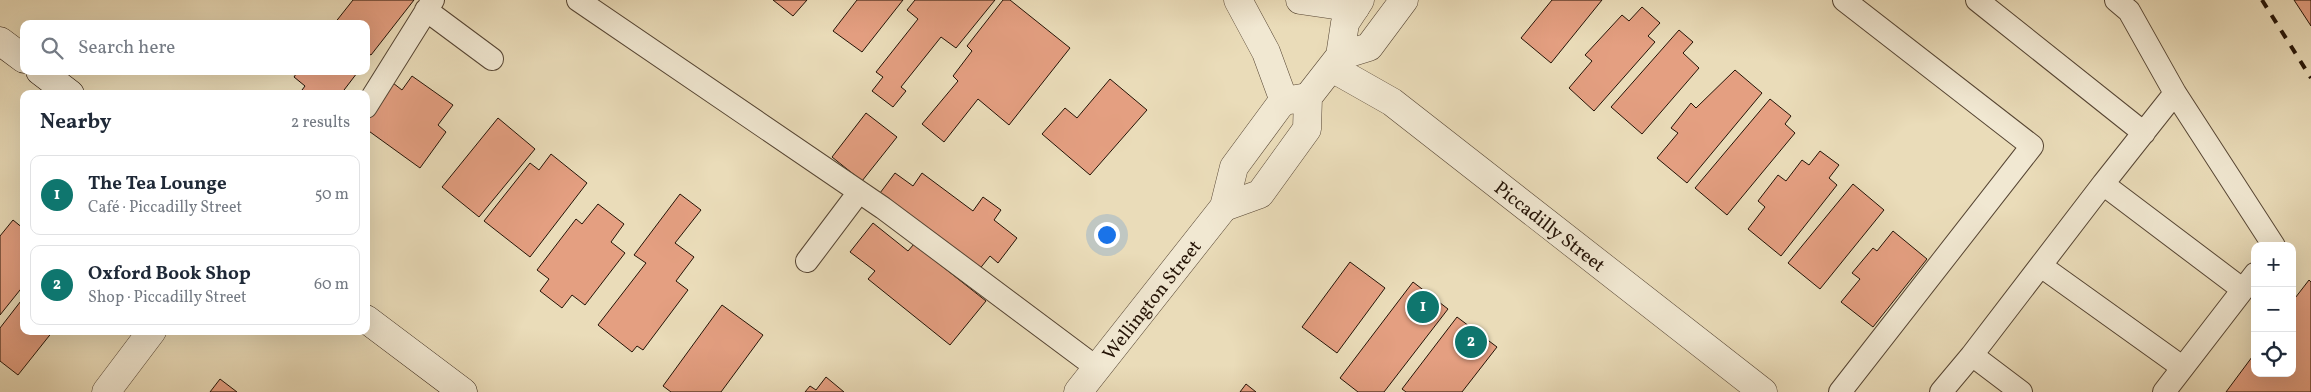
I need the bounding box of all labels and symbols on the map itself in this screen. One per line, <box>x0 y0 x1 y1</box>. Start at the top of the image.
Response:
street label: Piccadilly Street <box>1488 176 1610 279</box>
your location <box>1094 222 1120 248</box>
street label: Wellington Street <box>1097 235 1208 366</box>
pin: 1 <box>1407 288 1439 326</box>
pin: 2 <box>1455 323 1487 361</box>

